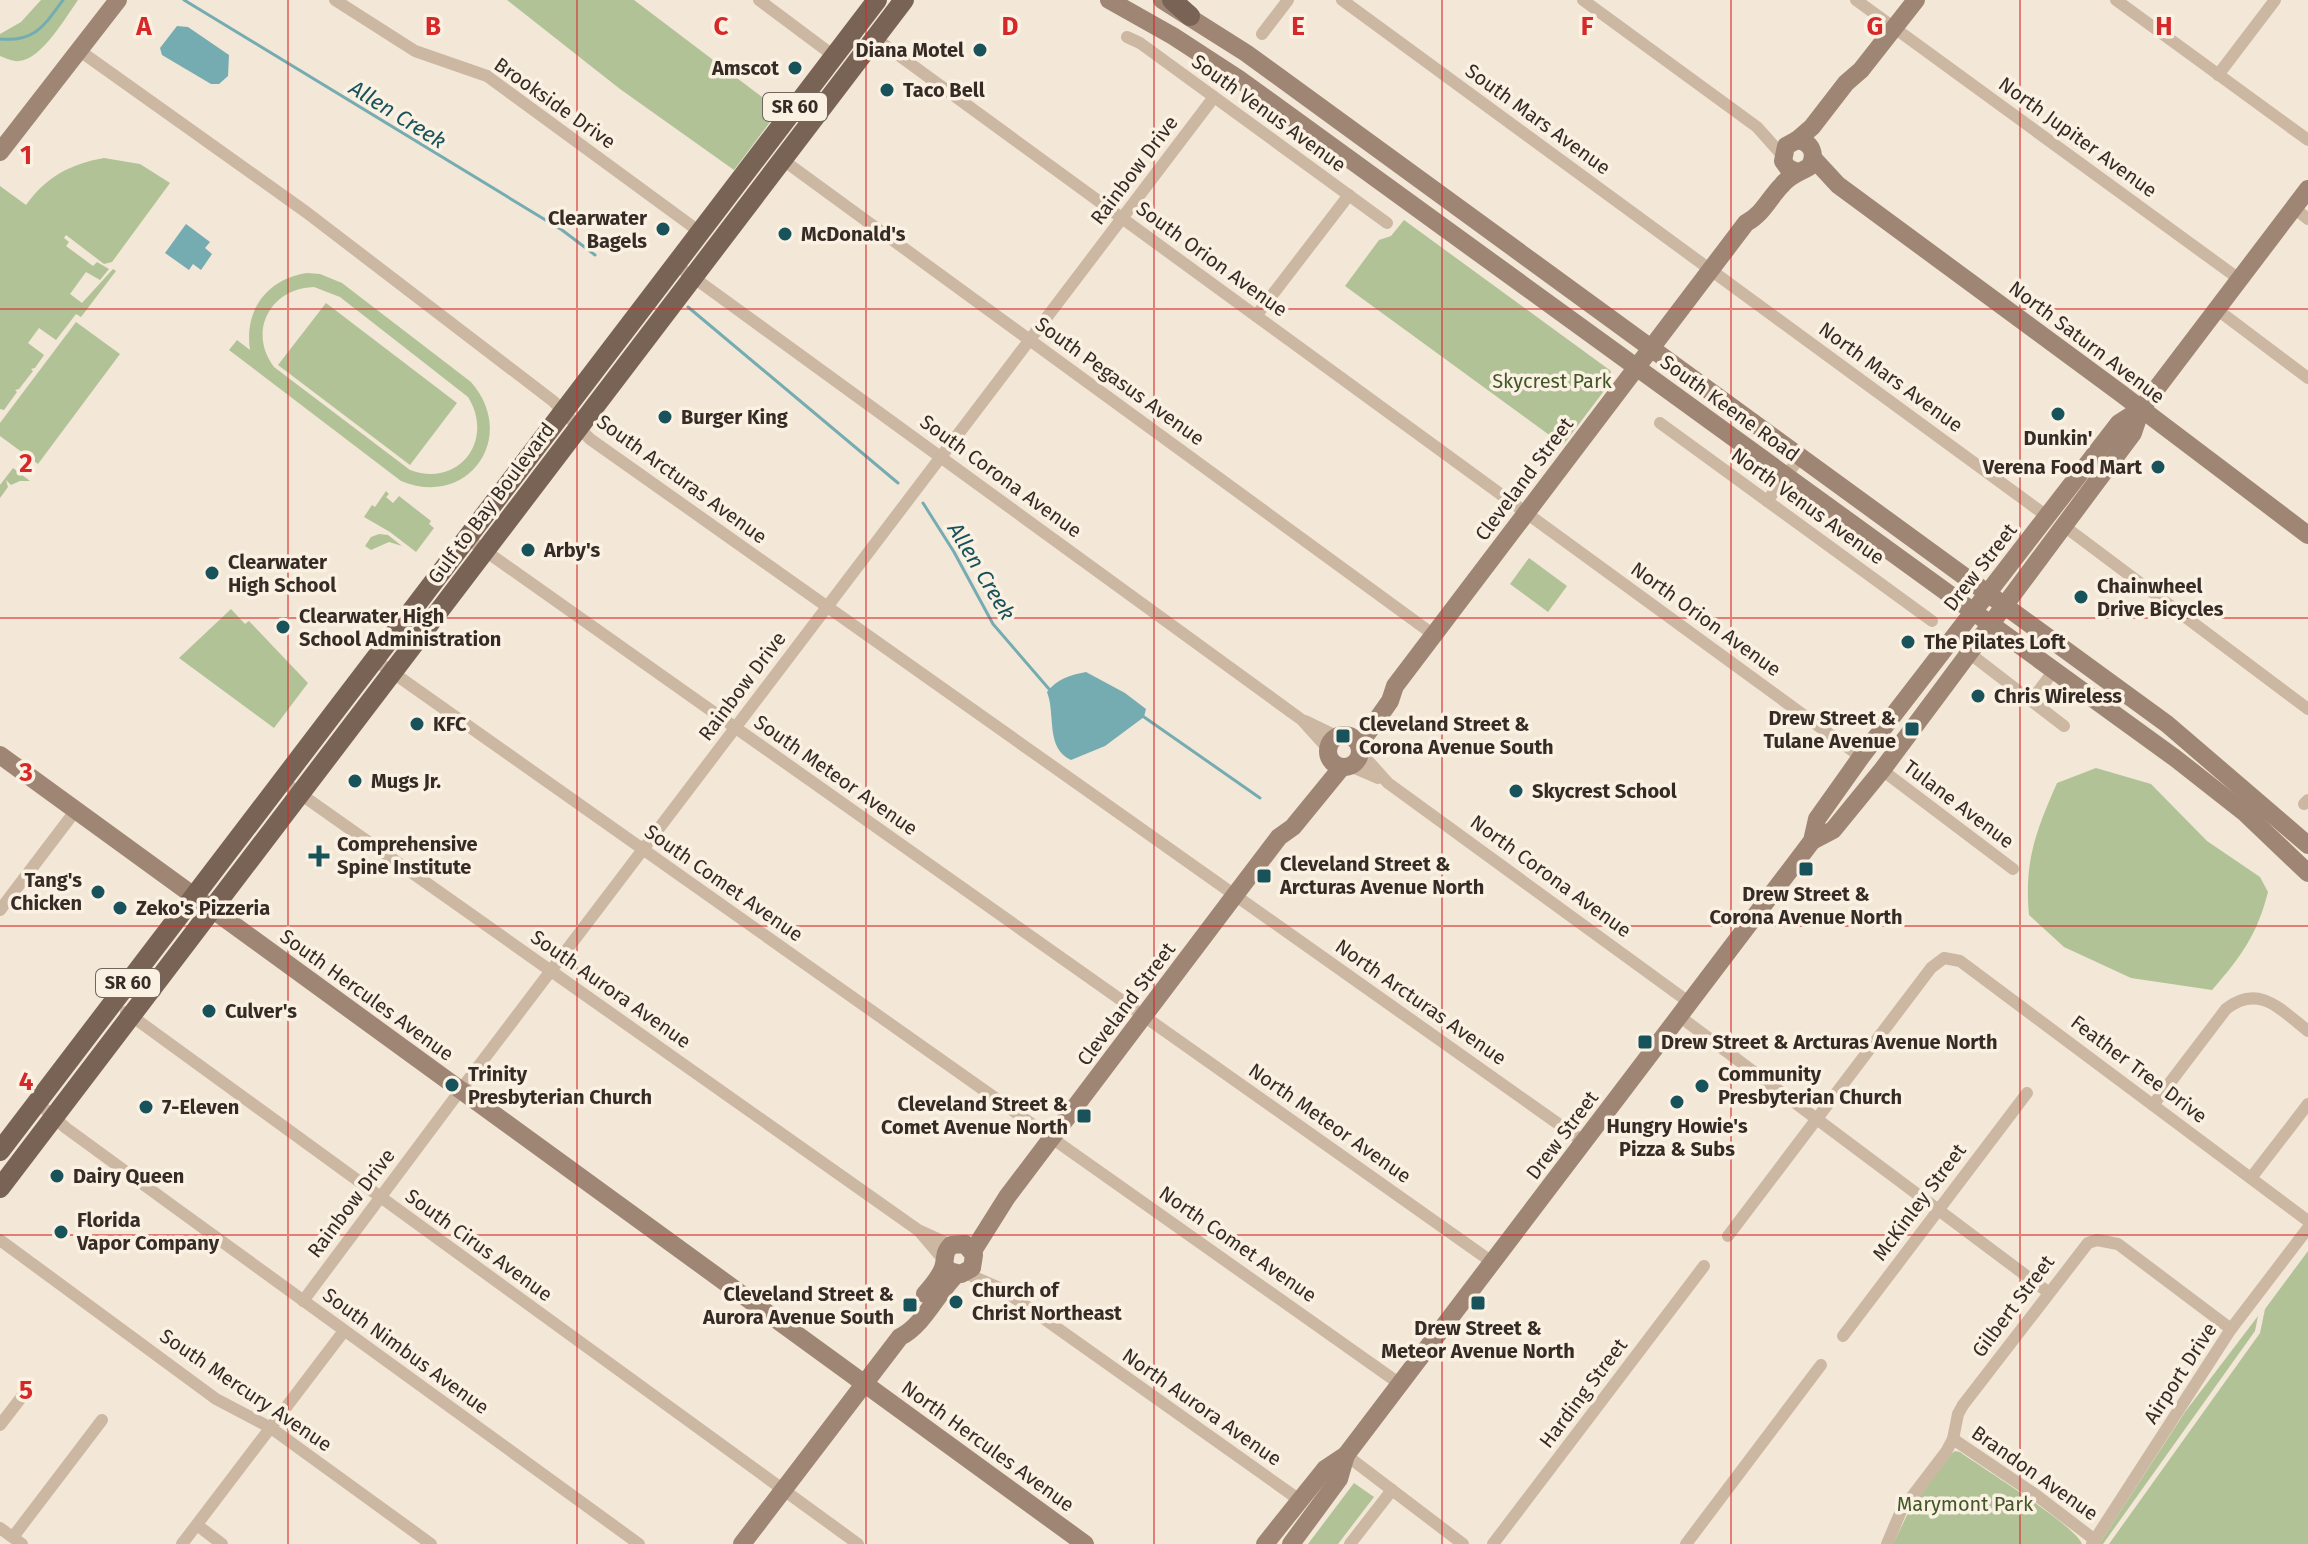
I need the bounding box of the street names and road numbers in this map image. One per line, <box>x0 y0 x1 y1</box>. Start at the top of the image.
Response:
street label: South Venus Avenue <box>1187 49 1351 177</box>
street label: Brookside Drive <box>490 52 620 154</box>
street label: South Mars Avenue <box>1461 58 1615 180</box>
street label: North Jupiter Avenue <box>1994 72 2162 202</box>
road number: SR 60 <box>763 93 827 121</box>
street label: Rainbow Drive <box>1085 111 1183 229</box>
street label: South Orion Avenue <box>1132 196 1292 322</box>
street label: North Saturn Avenue <box>2004 276 2170 408</box>
street label: South Pegasus Avenue <box>1031 312 1209 450</box>
street label: North Mars Avenue <box>1814 317 1968 437</box>
street label: South Keene Road <box>1656 350 1804 466</box>
street label: South Arcturas Avenue <box>592 409 772 549</box>
street label: South Corona Avenue <box>915 409 1087 543</box>
street label: Cleveland Street <box>1470 412 1579 545</box>
street label: Gulf to Bay Boulevard <box>423 418 559 588</box>
street label: North Venus Avenue <box>1727 442 1889 570</box>
street label: Drew Street <box>1938 518 2022 616</box>
street label: North Orion Avenue <box>1626 557 1786 681</box>
street label: Rainbow Drive <box>693 627 791 745</box>
street label: South Meteor Avenue <box>750 710 922 840</box>
street label: Tulane Avenue <box>1899 755 2019 853</box>
street label: North Corona Avenue <box>1466 810 1636 942</box>
street label: South Comet Avenue <box>640 819 808 947</box>
street label: South Hercules Avenue <box>275 924 459 1066</box>
street label: South Aurora Avenue <box>526 925 696 1053</box>
street label: North Arcturas Avenue <box>1331 934 1511 1070</box>
street label: Cleveland Street <box>1072 937 1181 1070</box>
road number: SR 60 <box>96 969 160 997</box>
street label: Feather Tree Drive <box>2066 1010 2212 1128</box>
street label: North Meteor Avenue <box>1244 1058 1416 1188</box>
street label: Drew Street <box>1521 1085 1604 1184</box>
street label: McKinley Street <box>1867 1138 1971 1265</box>
street label: Rainbow Drive <box>302 1144 400 1262</box>
street label: North Comet Avenue <box>1155 1181 1321 1307</box>
street label: South Cirus Avenue <box>401 1184 557 1306</box>
street label: Gilbert Street <box>1967 1250 2060 1362</box>
street label: South Nimbus Avenue <box>318 1283 494 1419</box>
street label: Airport Drive <box>2138 1318 2222 1428</box>
street label: South Mercury Avenue <box>155 1323 337 1457</box>
street label: Harding Street <box>1534 1333 1632 1452</box>
street label: North Aurora Avenue <box>1118 1343 1286 1471</box>
street label: North Hercules Avenue <box>897 1375 1079 1517</box>
street label: Brandon Avenue <box>1967 1420 2103 1526</box>

